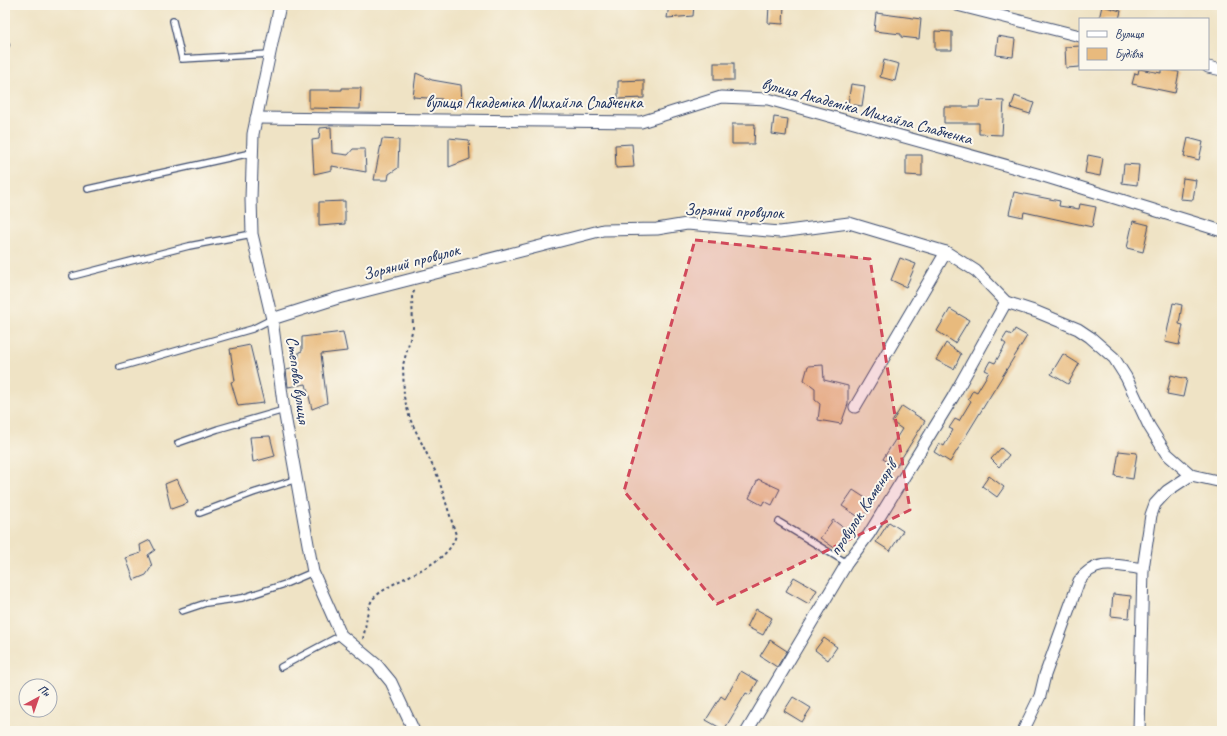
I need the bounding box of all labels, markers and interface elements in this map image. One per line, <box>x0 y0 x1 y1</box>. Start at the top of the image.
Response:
legend <box>1079 18 1209 70</box>
text: Вулиця <box>1115 26 1144 42</box>
text: Будівля <box>1115 46 1144 62</box>
street label: вулиця Академіка Михайла Слабченка <box>759 73 976 150</box>
street label: вулиця Академіка Михайла Слабченка <box>425 92 644 113</box>
street label: Зоряний провулок <box>684 199 786 223</box>
street label: Зоряний провулок <box>360 239 463 285</box>
street label: Степова вулиця <box>281 335 315 426</box>
street label: провулок Каменярів <box>824 453 904 560</box>
north arrow <box>18 678 58 718</box>
text: Пн <box>36 681 54 700</box>

